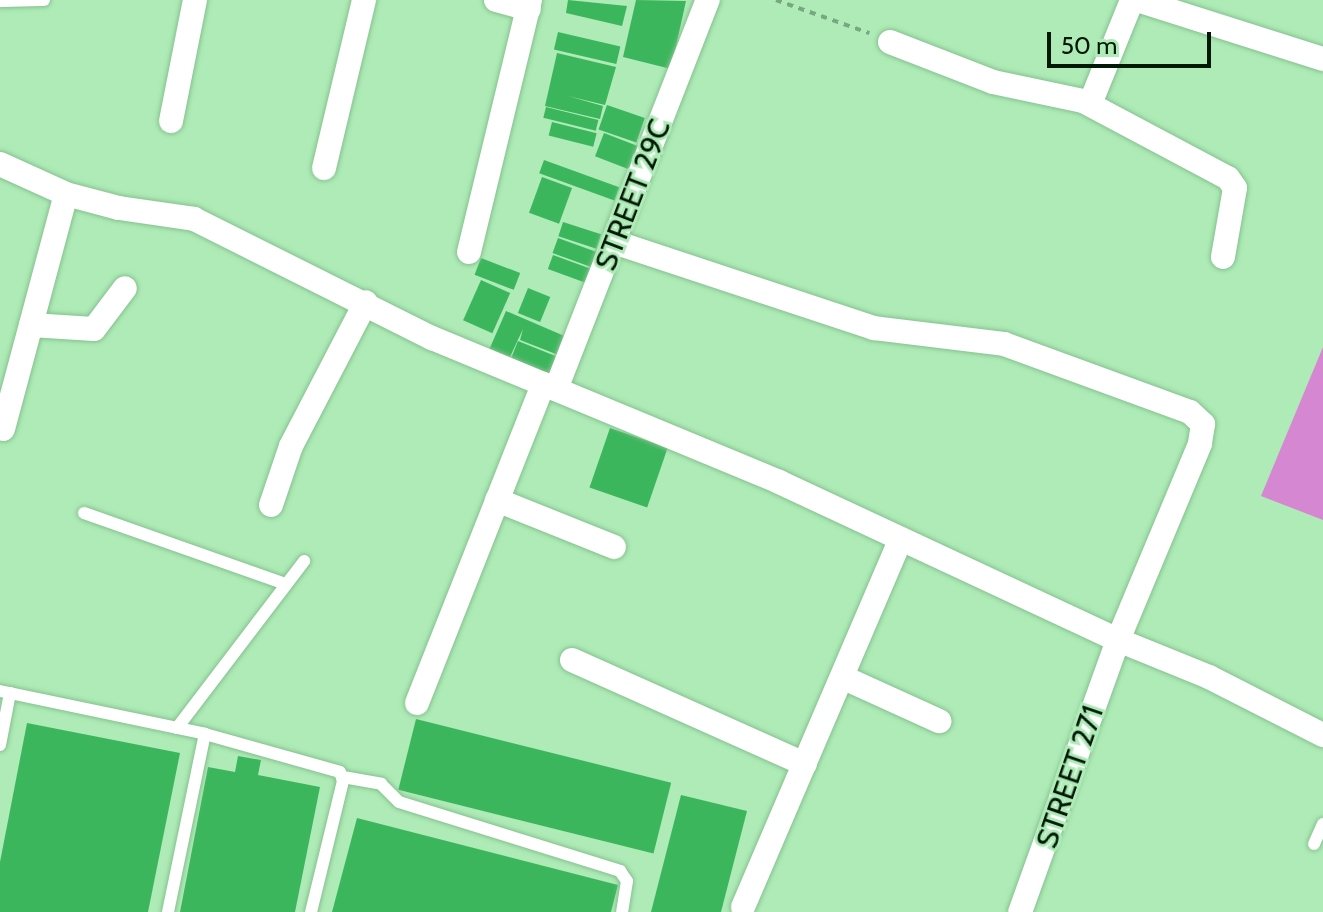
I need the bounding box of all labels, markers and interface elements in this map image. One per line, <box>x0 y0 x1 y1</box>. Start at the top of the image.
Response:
scale bar <box>1051 16 1215 66</box>
text: 50 m <box>1061 31 1117 60</box>
street label: STREET 29C <box>588 114 678 276</box>
street label: STREET 271 <box>1029 701 1111 853</box>

